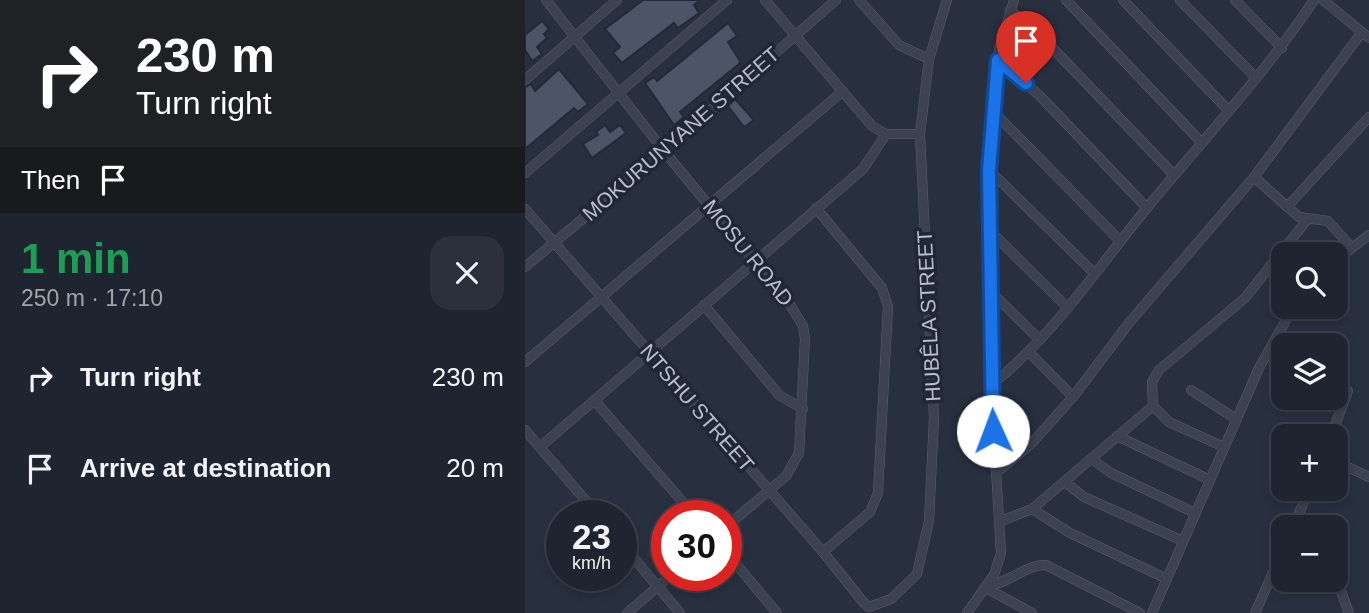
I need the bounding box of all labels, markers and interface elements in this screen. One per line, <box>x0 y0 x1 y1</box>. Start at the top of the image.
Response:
pin <box>996 11 1056 83</box>
icon: arrive <box>1007 22 1045 60</box>
icon: right <box>21 28 112 119</box>
text: 230 m <box>136 28 275 82</box>
street label: MOKURUNYANE STREET <box>578 42 784 225</box>
text: Turn right <box>136 85 272 121</box>
icon: arrive <box>94 161 132 199</box>
text: Then <box>21 165 80 195</box>
street label: MOSU ROAD <box>699 195 798 310</box>
street label: HUBÊLA STREET <box>913 230 944 402</box>
text: 1 min <box>21 235 131 282</box>
button: close <box>430 236 504 310</box>
map controls <box>1271 242 1348 592</box>
button: search <box>1271 242 1348 319</box>
text: 250 m · 17:10 <box>21 285 163 311</box>
button: layers <box>1271 333 1348 410</box>
street label: NTSHU STREET <box>636 339 759 476</box>
icon: right <box>21 359 59 397</box>
text: Turn right <box>80 362 201 392</box>
text: 230 m <box>432 362 504 392</box>
position arrow <box>956 394 1030 468</box>
button: + <box>1271 424 1348 501</box>
icon: arrive <box>21 450 59 488</box>
text: Arrive at destination <box>80 453 331 483</box>
text: 20 m <box>446 453 504 483</box>
speed limit sign: 30 <box>651 500 742 591</box>
button: − <box>1271 515 1348 592</box>
text: 23 <box>572 517 611 556</box>
text: km/h <box>572 553 611 573</box>

